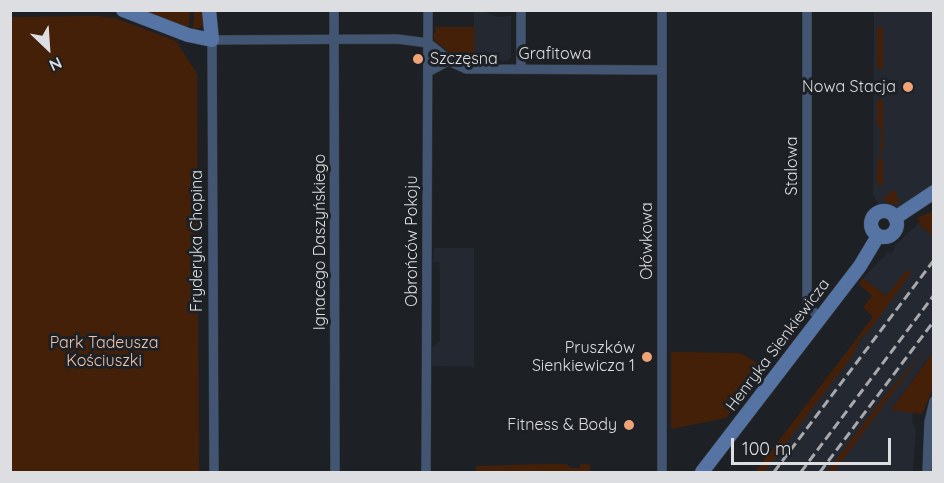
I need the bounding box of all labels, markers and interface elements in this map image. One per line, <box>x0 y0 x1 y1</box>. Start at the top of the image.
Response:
north arrow <box>18 18 78 78</box>
street label: Grafitowa <box>519 44 591 64</box>
place label: Szczęsna <box>430 49 498 69</box>
marker: Szczęsna <box>411 52 425 66</box>
text: N <box>46 53 65 76</box>
place label: Nowa Stacja <box>802 77 896 97</box>
marker: Nowa Stacja <box>901 80 915 94</box>
street label: Stalowa <box>782 136 802 196</box>
street label: Ignacego Daszyńskiego <box>310 154 330 330</box>
street label: Fryderyka Chopina <box>187 170 207 312</box>
street label: Obrońców Pokoju <box>402 175 422 307</box>
street label: Ołówkowa <box>637 202 657 280</box>
street label: Henryka Sienkiewicza <box>722 275 834 415</box>
park label: Park Tadeusza Kościuszki <box>50 333 158 371</box>
place label: Pruszków Sienkiewicza 1 <box>532 338 635 376</box>
marker: Pruszków Sienkiewicza 1 <box>640 350 654 364</box>
place label: Fitness & Body <box>507 415 617 435</box>
marker: Fitness & Body <box>622 418 636 432</box>
scale bar <box>734 426 894 464</box>
text: 100 m <box>742 437 791 460</box>

